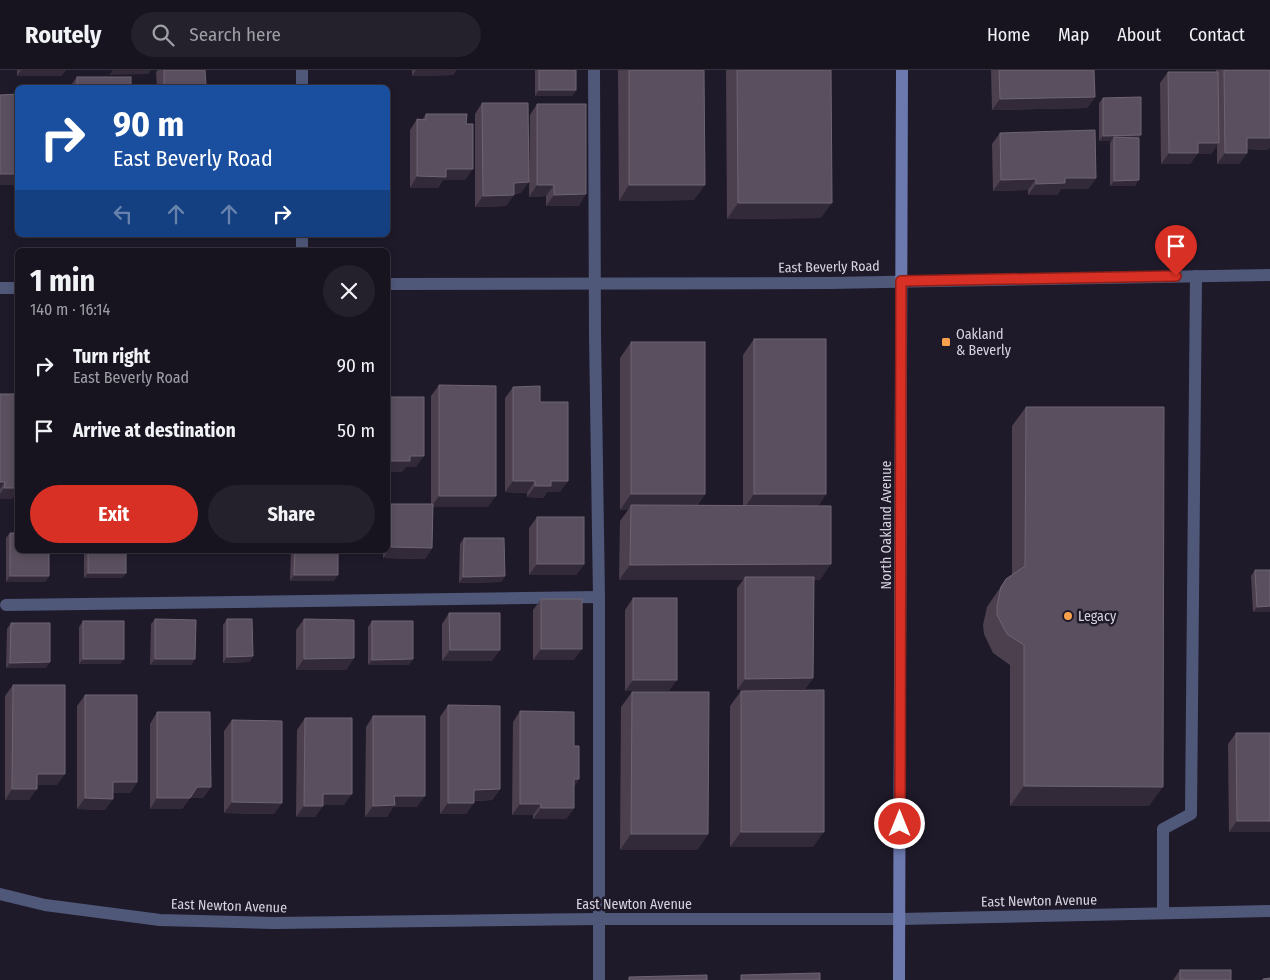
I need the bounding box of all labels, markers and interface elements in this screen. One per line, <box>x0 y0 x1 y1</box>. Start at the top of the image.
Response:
search box <box>131 12 481 57</box>
text: Routely <box>25 21 101 49</box>
icon: search <box>149 21 177 49</box>
text: Search here <box>189 23 281 46</box>
text: Home <box>987 24 1030 46</box>
text: Map <box>1058 24 1089 46</box>
text: About <box>1117 24 1161 46</box>
text: Contact <box>1189 24 1245 46</box>
text: 90 m <box>113 103 184 145</box>
icon: right <box>30 105 95 170</box>
text: East Beverly Road <box>113 145 273 172</box>
icon: left <box>109 200 137 228</box>
icon: ahead <box>162 200 190 228</box>
icon: ahead <box>215 200 243 228</box>
icon: right <box>268 200 296 228</box>
pin <box>1155 225 1197 276</box>
icon: arrive <box>1162 232 1190 260</box>
street label: East Beverly Road <box>778 258 880 276</box>
text: 1 min <box>30 263 95 299</box>
button: close <box>323 265 375 317</box>
text: 140 m · 16:14 <box>30 300 110 319</box>
place label: Oakland & Beverly <box>956 326 1012 359</box>
marker: Oakland & Beverly <box>940 336 952 348</box>
text: Turn right <box>73 345 150 368</box>
icon: right <box>30 352 58 380</box>
text: 90 m <box>337 354 375 377</box>
text: East Beverly Road <box>73 368 189 387</box>
icon: arrive <box>30 417 58 445</box>
text: Arrive at destination <box>73 419 236 442</box>
text: 50 m <box>337 419 375 442</box>
street label: North Oakland Avenue <box>878 461 895 589</box>
button: Exit <box>30 485 198 543</box>
button: Share <box>208 485 375 543</box>
place label: Legacy <box>1078 608 1117 625</box>
marker: Legacy <box>1062 610 1074 622</box>
position arrow <box>873 797 925 849</box>
street label: East Newton Avenue <box>981 891 1097 911</box>
street label: East Newton Avenue <box>171 895 287 917</box>
street label: East Newton Avenue <box>576 896 692 913</box>

